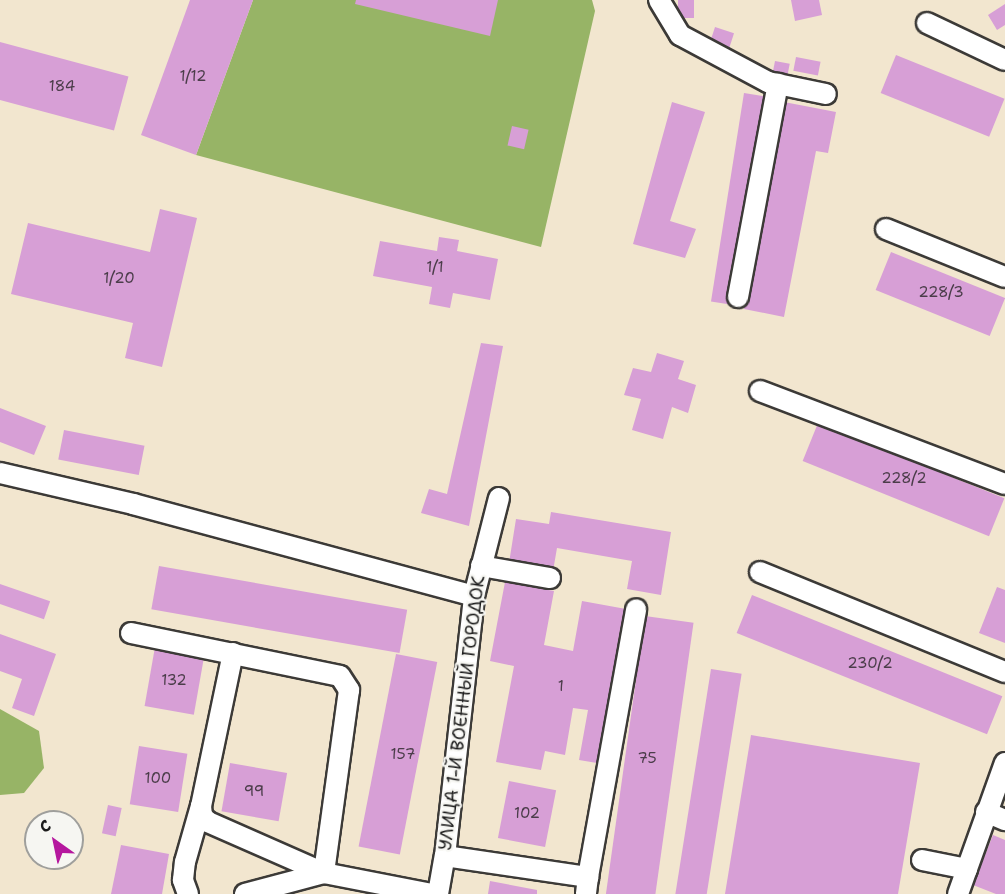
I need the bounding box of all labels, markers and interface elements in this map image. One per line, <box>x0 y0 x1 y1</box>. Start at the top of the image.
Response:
house number: 1/12 <box>179 68 207 86</box>
house number: 184 <box>49 78 75 96</box>
house number: 1/1 <box>426 259 444 277</box>
house number: 1/20 <box>103 270 135 288</box>
house number: 228/3 <box>918 284 964 302</box>
house number: 228/2 <box>881 470 927 488</box>
street label: УЛИЦА 1-Й ВОЕННЫЙ ГОРОДОК <box>434 574 490 852</box>
house number: 230/2 <box>847 655 893 673</box>
house number: 132 <box>161 672 187 690</box>
house number: 1 <box>558 678 564 696</box>
house number: 157 <box>391 746 415 764</box>
house number: 75 <box>637 750 657 768</box>
house number: 100 <box>145 770 171 788</box>
house number: 99 <box>244 783 264 801</box>
house number: 102 <box>514 805 540 823</box>
north arrow <box>24 810 84 870</box>
text: С <box>35 815 55 838</box>

